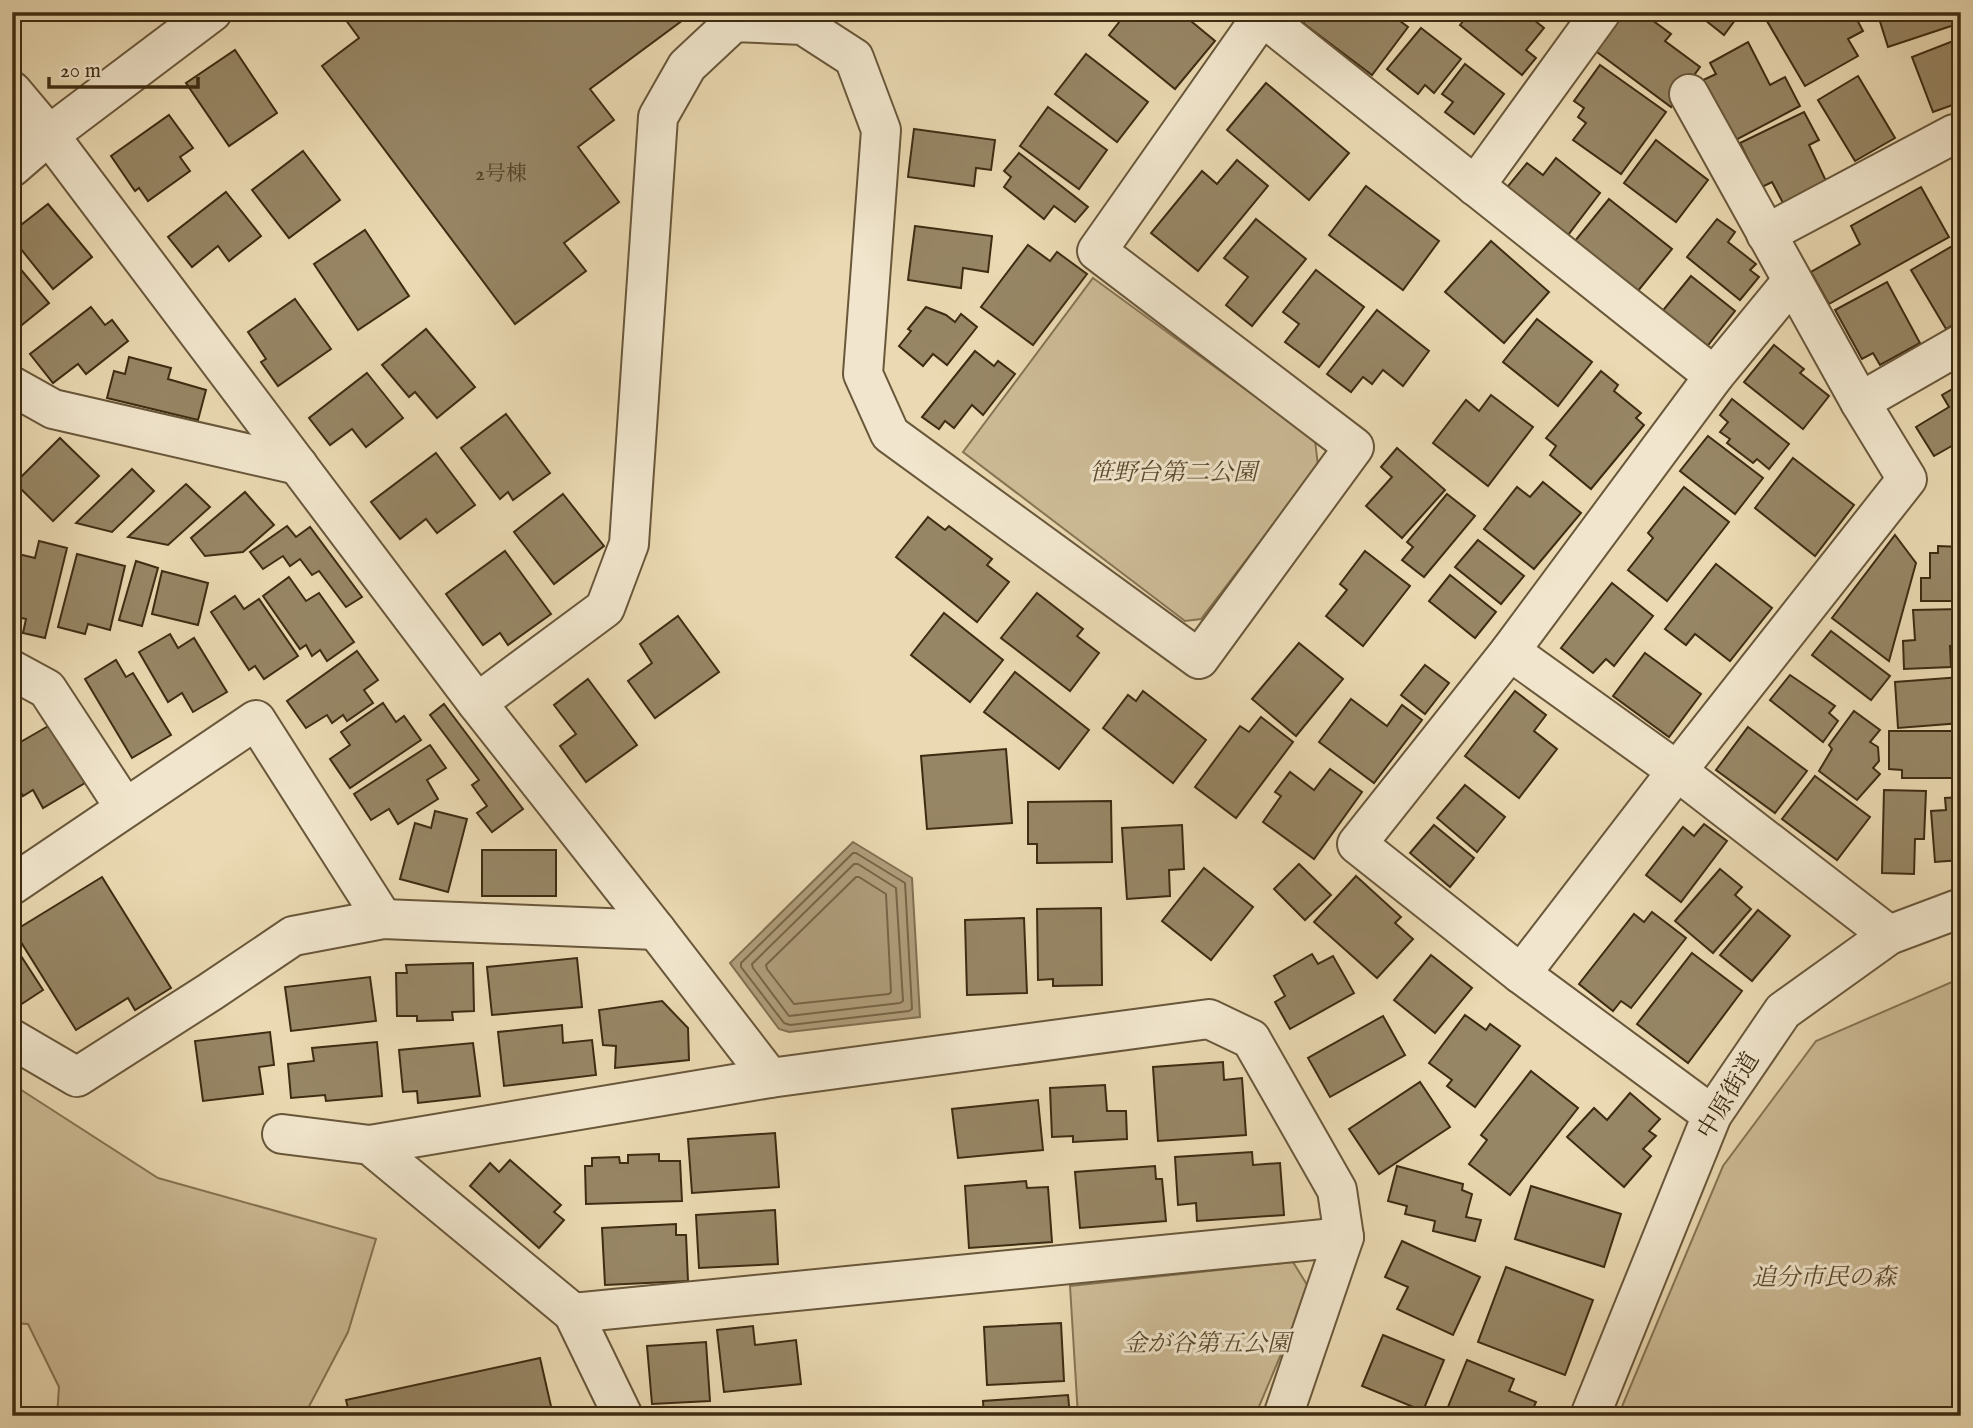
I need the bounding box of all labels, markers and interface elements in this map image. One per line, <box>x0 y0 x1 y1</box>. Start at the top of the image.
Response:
scale bar <box>49 46 198 90</box>
text: 20 m <box>60 58 101 85</box>
house number: 2号棟 <box>475 161 527 188</box>
park label: 笹野台第二公園 <box>1089 458 1261 489</box>
street label: 中原街道 <box>1691 1047 1767 1145</box>
park label: 追分市民の森 <box>1752 1263 1899 1294</box>
park label: 金が谷第五公園 <box>1123 1329 1295 1360</box>

